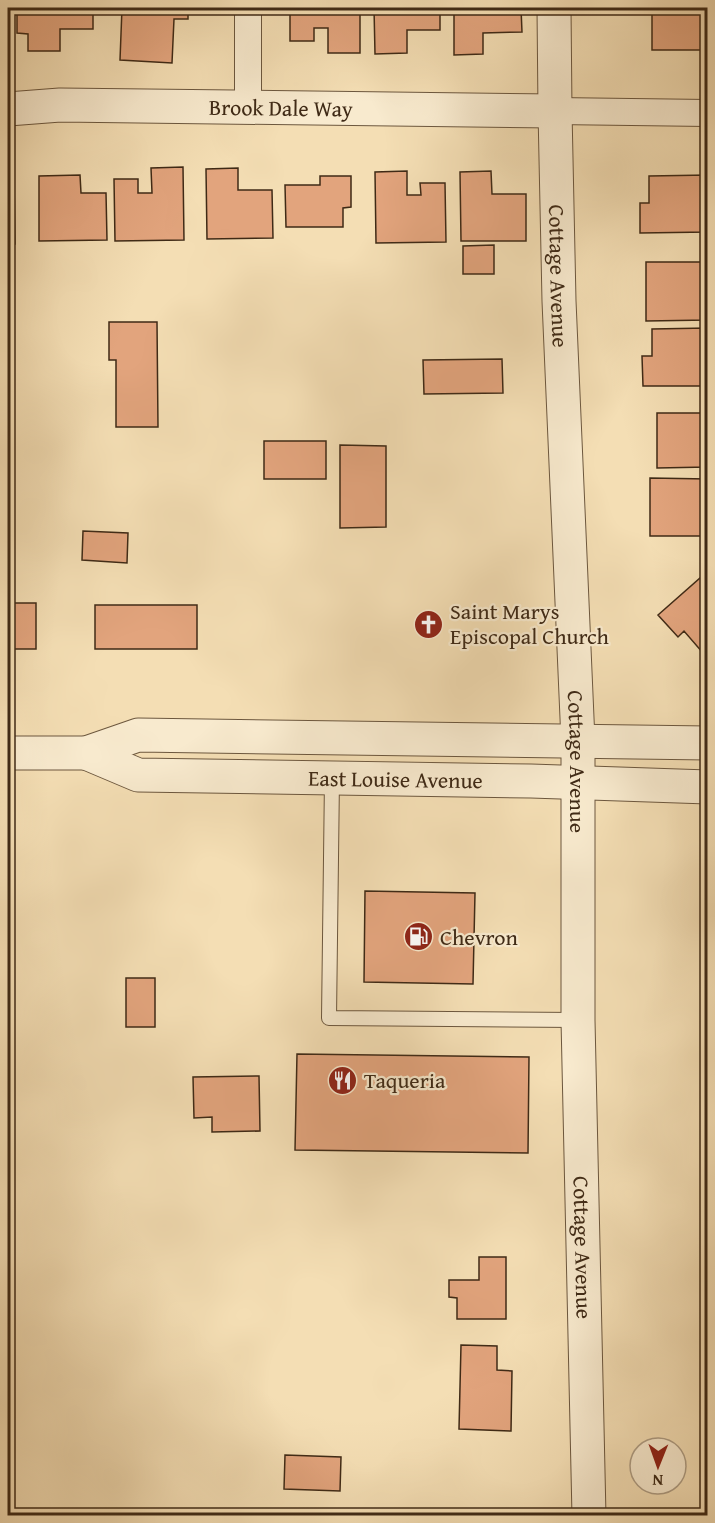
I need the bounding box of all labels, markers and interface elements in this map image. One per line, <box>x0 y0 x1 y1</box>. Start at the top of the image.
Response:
street label: Brook Dale Way <box>209 91 353 125</box>
street label: Cottage Avenue <box>541 204 577 348</box>
place label: Saint Marys Episcopal Church <box>450 595 610 652</box>
church icon: Saint Marys Episcopal Church <box>413 608 445 640</box>
street label: Cottage Avenue <box>560 689 594 833</box>
street label: East Louise Avenue <box>308 762 483 796</box>
fuel station icon: Chevron <box>403 921 435 953</box>
place label: Chevron <box>440 921 519 953</box>
restaurant icon: Taqueria <box>327 1064 359 1096</box>
place label: Taqueria <box>364 1064 446 1096</box>
street label: Cottage Avenue <box>565 1176 601 1319</box>
north arrow <box>628 1436 688 1496</box>
text: N <box>652 1469 663 1493</box>

